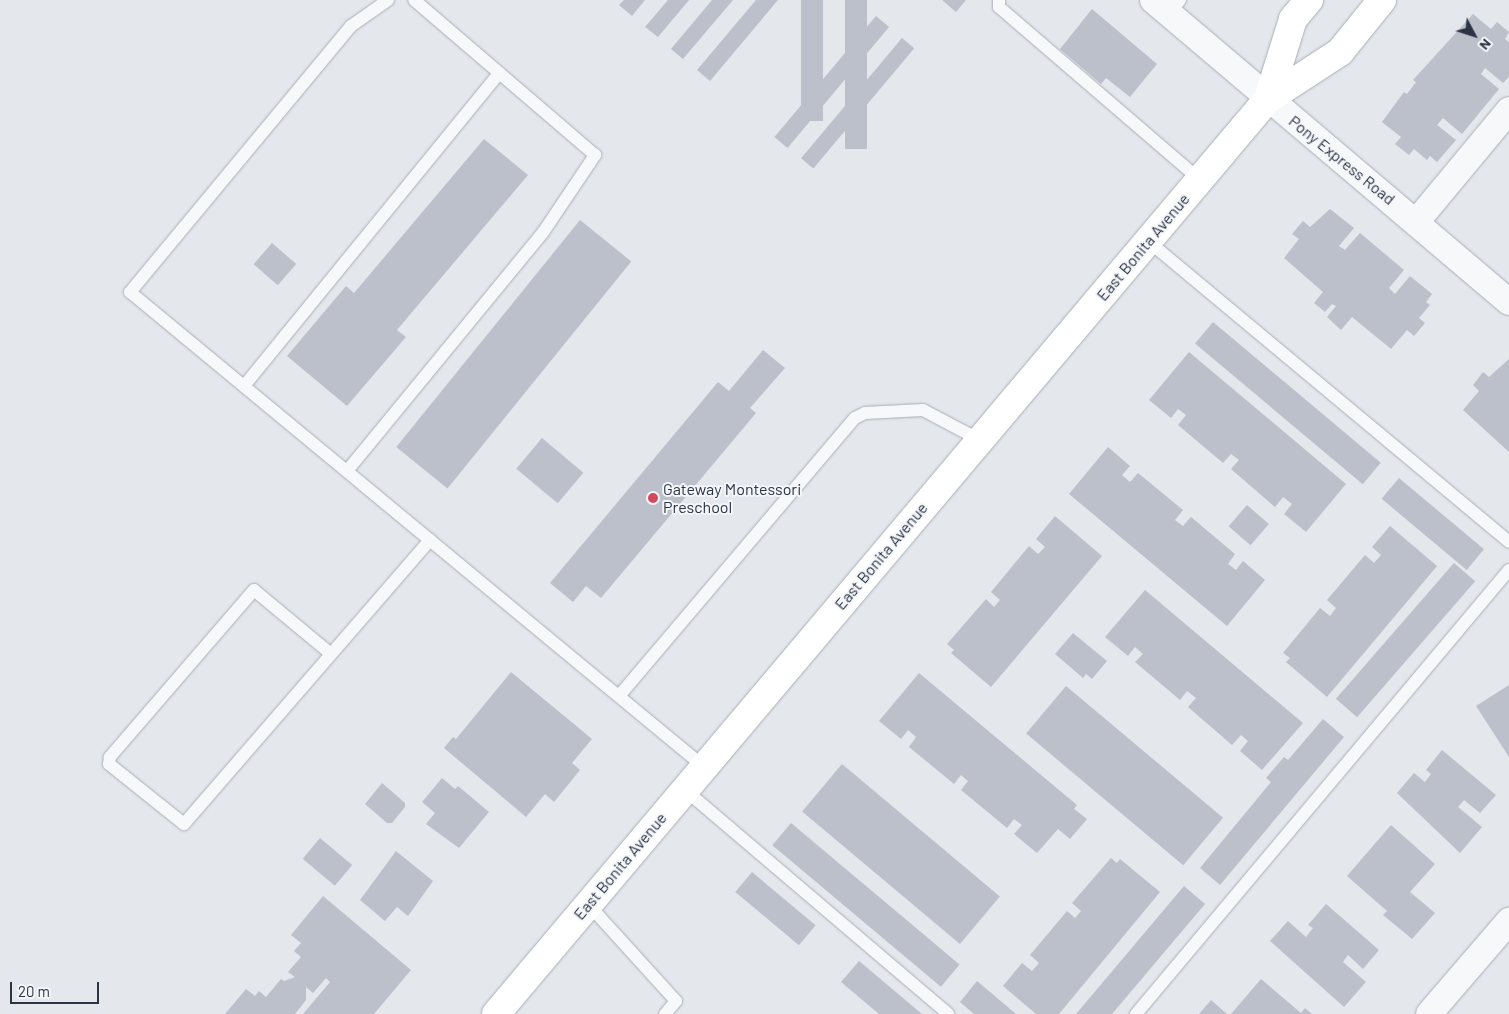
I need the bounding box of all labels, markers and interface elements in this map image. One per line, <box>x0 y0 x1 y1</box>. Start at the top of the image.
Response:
north arrow <box>1449 10 1499 60</box>
text: N <box>1476 36 1495 54</box>
street label: Pony Express Road <box>1285 111 1399 209</box>
street label: East Bonita Avenue <box>1093 189 1193 305</box>
place label: Gateway Montessori Preschool <box>663 479 801 517</box>
marker: Gateway Montessori Preschool <box>647 492 659 504</box>
street label: East Bonita Avenue <box>831 498 931 614</box>
street label: East Bonita Avenue <box>570 808 670 924</box>
scale bar <box>12 972 101 1004</box>
text: 20 m <box>18 982 50 1000</box>

